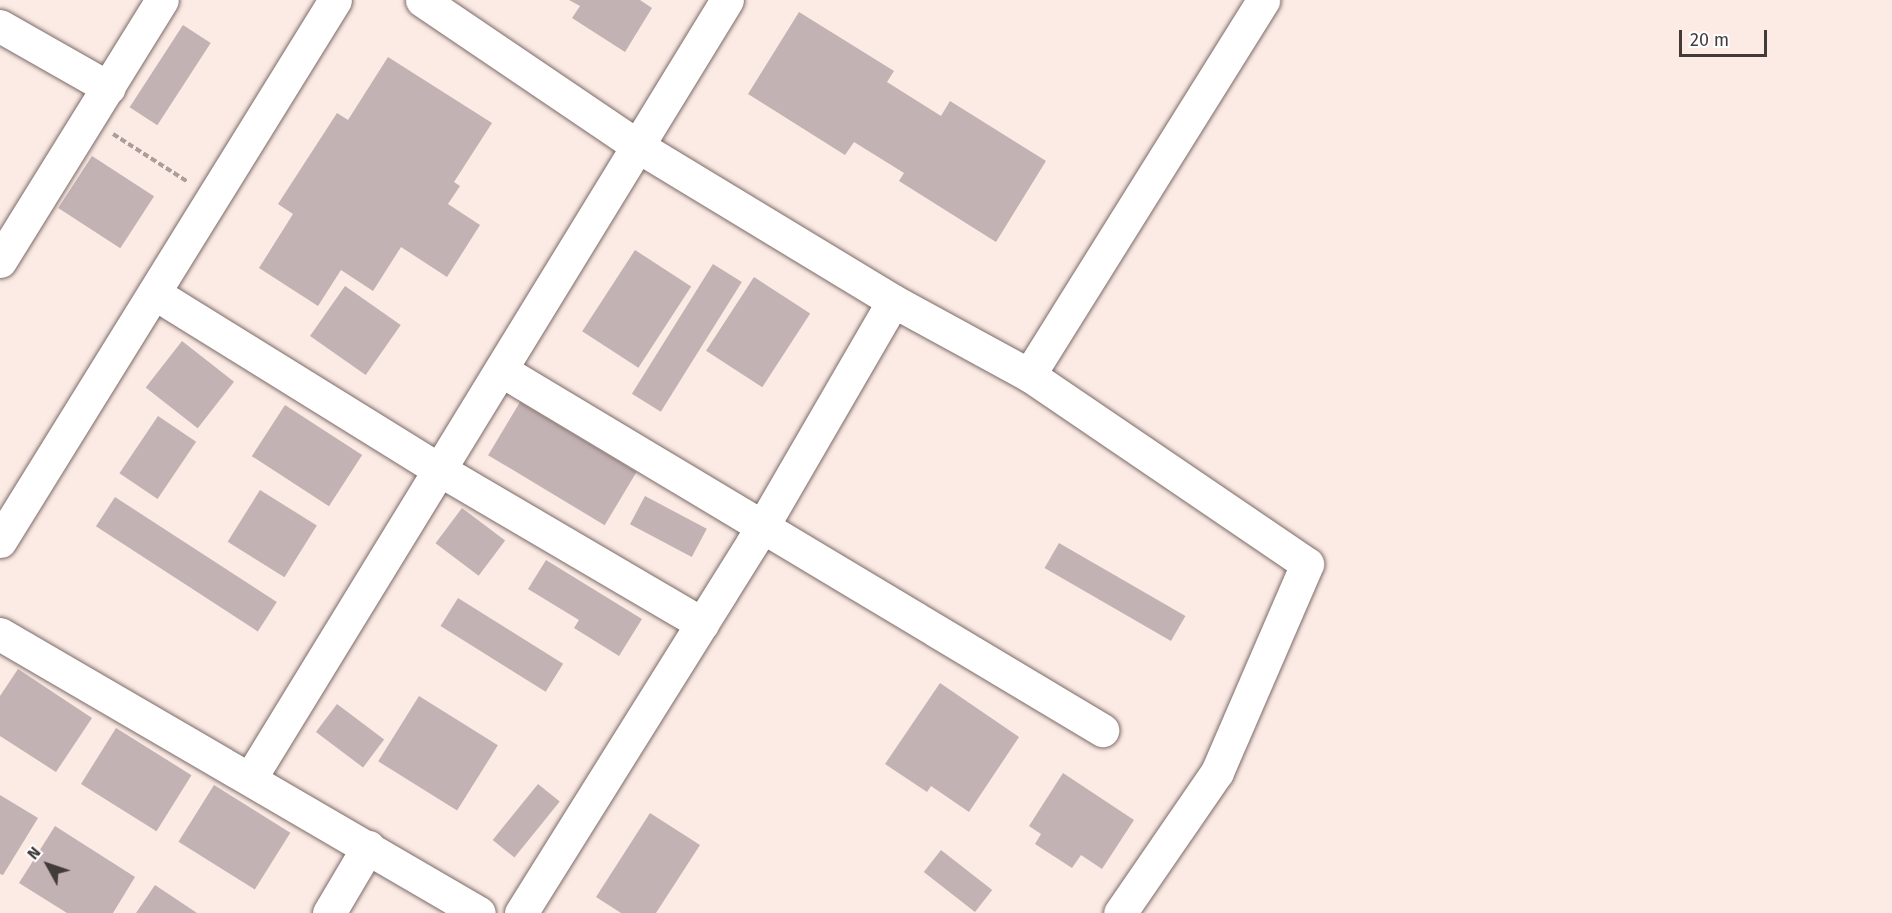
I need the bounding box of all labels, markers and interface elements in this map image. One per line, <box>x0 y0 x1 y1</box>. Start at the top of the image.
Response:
scale bar <box>1682 18 1770 56</box>
text: 20 m <box>1690 29 1729 51</box>
north arrow <box>18 835 78 895</box>
text: N <box>23 843 45 863</box>

